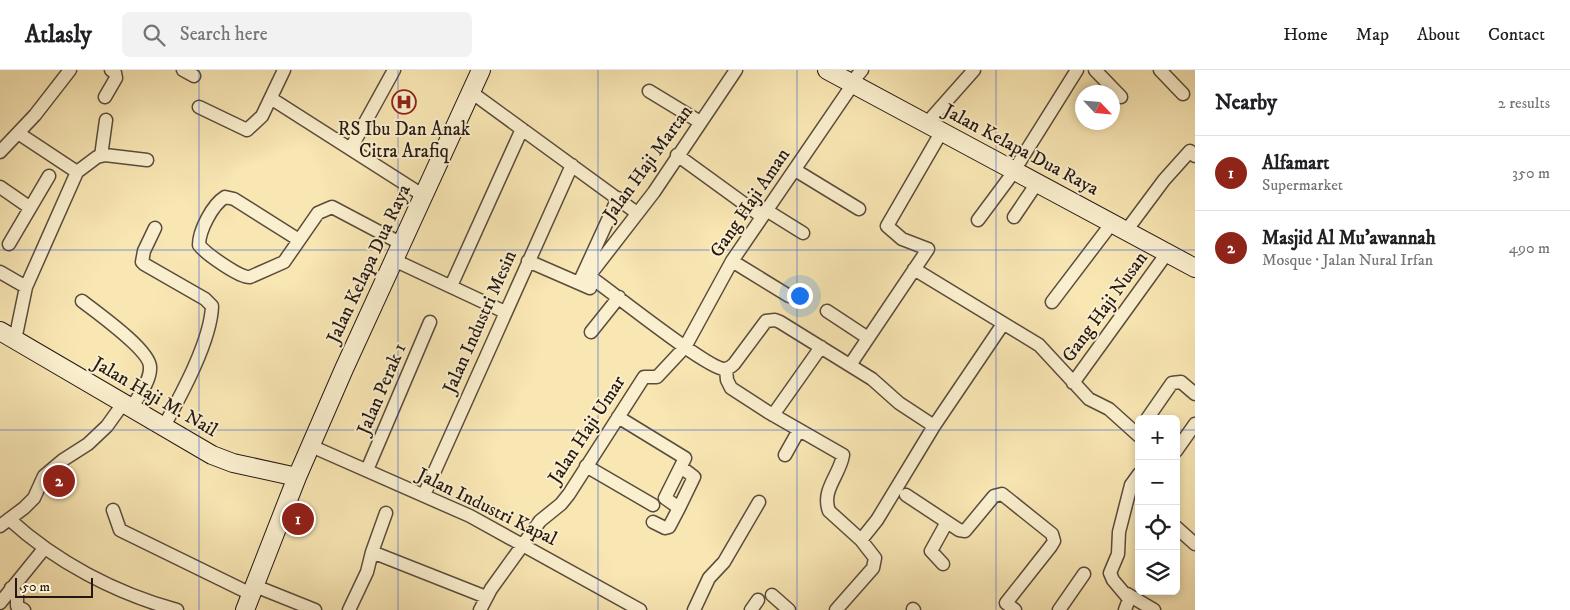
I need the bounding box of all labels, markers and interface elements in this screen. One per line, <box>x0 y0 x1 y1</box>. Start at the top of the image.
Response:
search box <box>122 12 472 57</box>
text: Atlasly <box>25 20 92 50</box>
icon: search <box>140 21 168 49</box>
text: Search here <box>180 23 268 46</box>
text: Home <box>1283 24 1328 46</box>
text: Map <box>1356 24 1389 46</box>
text: About <box>1417 24 1460 46</box>
text: Contact <box>1488 24 1545 46</box>
north arrow <box>1075 85 1120 130</box>
hospital icon: RS Ibu Dan Anak Citra Arafiq <box>391 89 417 115</box>
text: Nearby <box>1215 90 1277 116</box>
text: 2 results <box>1498 93 1550 113</box>
street label: Jalan Kelapa Dua Raya <box>938 98 1103 201</box>
street label: Jalan Haji Martan <box>597 101 698 227</box>
place label: RS Ibu Dan Anak Citra Arafiq <box>338 118 471 164</box>
street label: Gang Haji Aman <box>705 144 795 262</box>
text: Alfamart <box>1262 152 1329 175</box>
text: 1 <box>1228 163 1234 183</box>
text: 350 m <box>1512 163 1550 183</box>
text: Supermarket <box>1262 175 1343 195</box>
street label: Jalan Kelapa Dua Raya <box>321 181 416 349</box>
text: Masjid Al Mu'awannah <box>1262 227 1436 250</box>
text: 2 <box>1227 238 1235 258</box>
text: 490 m <box>1509 238 1550 258</box>
street label: Jalan Industri Mesin <box>437 247 522 399</box>
street label: Gang Haji Nusan <box>1057 247 1153 367</box>
text: Mosque · Jalan Nural Irfan <box>1262 250 1433 270</box>
your location <box>787 283 813 309</box>
street label: Jalan Perak 1 <box>352 340 412 440</box>
street label: Jalan Haji M. Nail <box>87 351 222 442</box>
street label: Jalan Haji Umar <box>542 372 630 490</box>
map controls <box>1135 415 1180 595</box>
button: + <box>1135 415 1180 460</box>
button: − <box>1135 460 1180 505</box>
pin: 2 <box>43 462 75 500</box>
street label: Jalan Industri Kapal <box>412 462 561 551</box>
pin: 1 <box>282 500 314 538</box>
button: locate <box>1135 505 1180 550</box>
button: layers <box>1135 550 1180 595</box>
scale bar <box>15 575 92 598</box>
text: 50 m <box>22 578 50 596</box>

